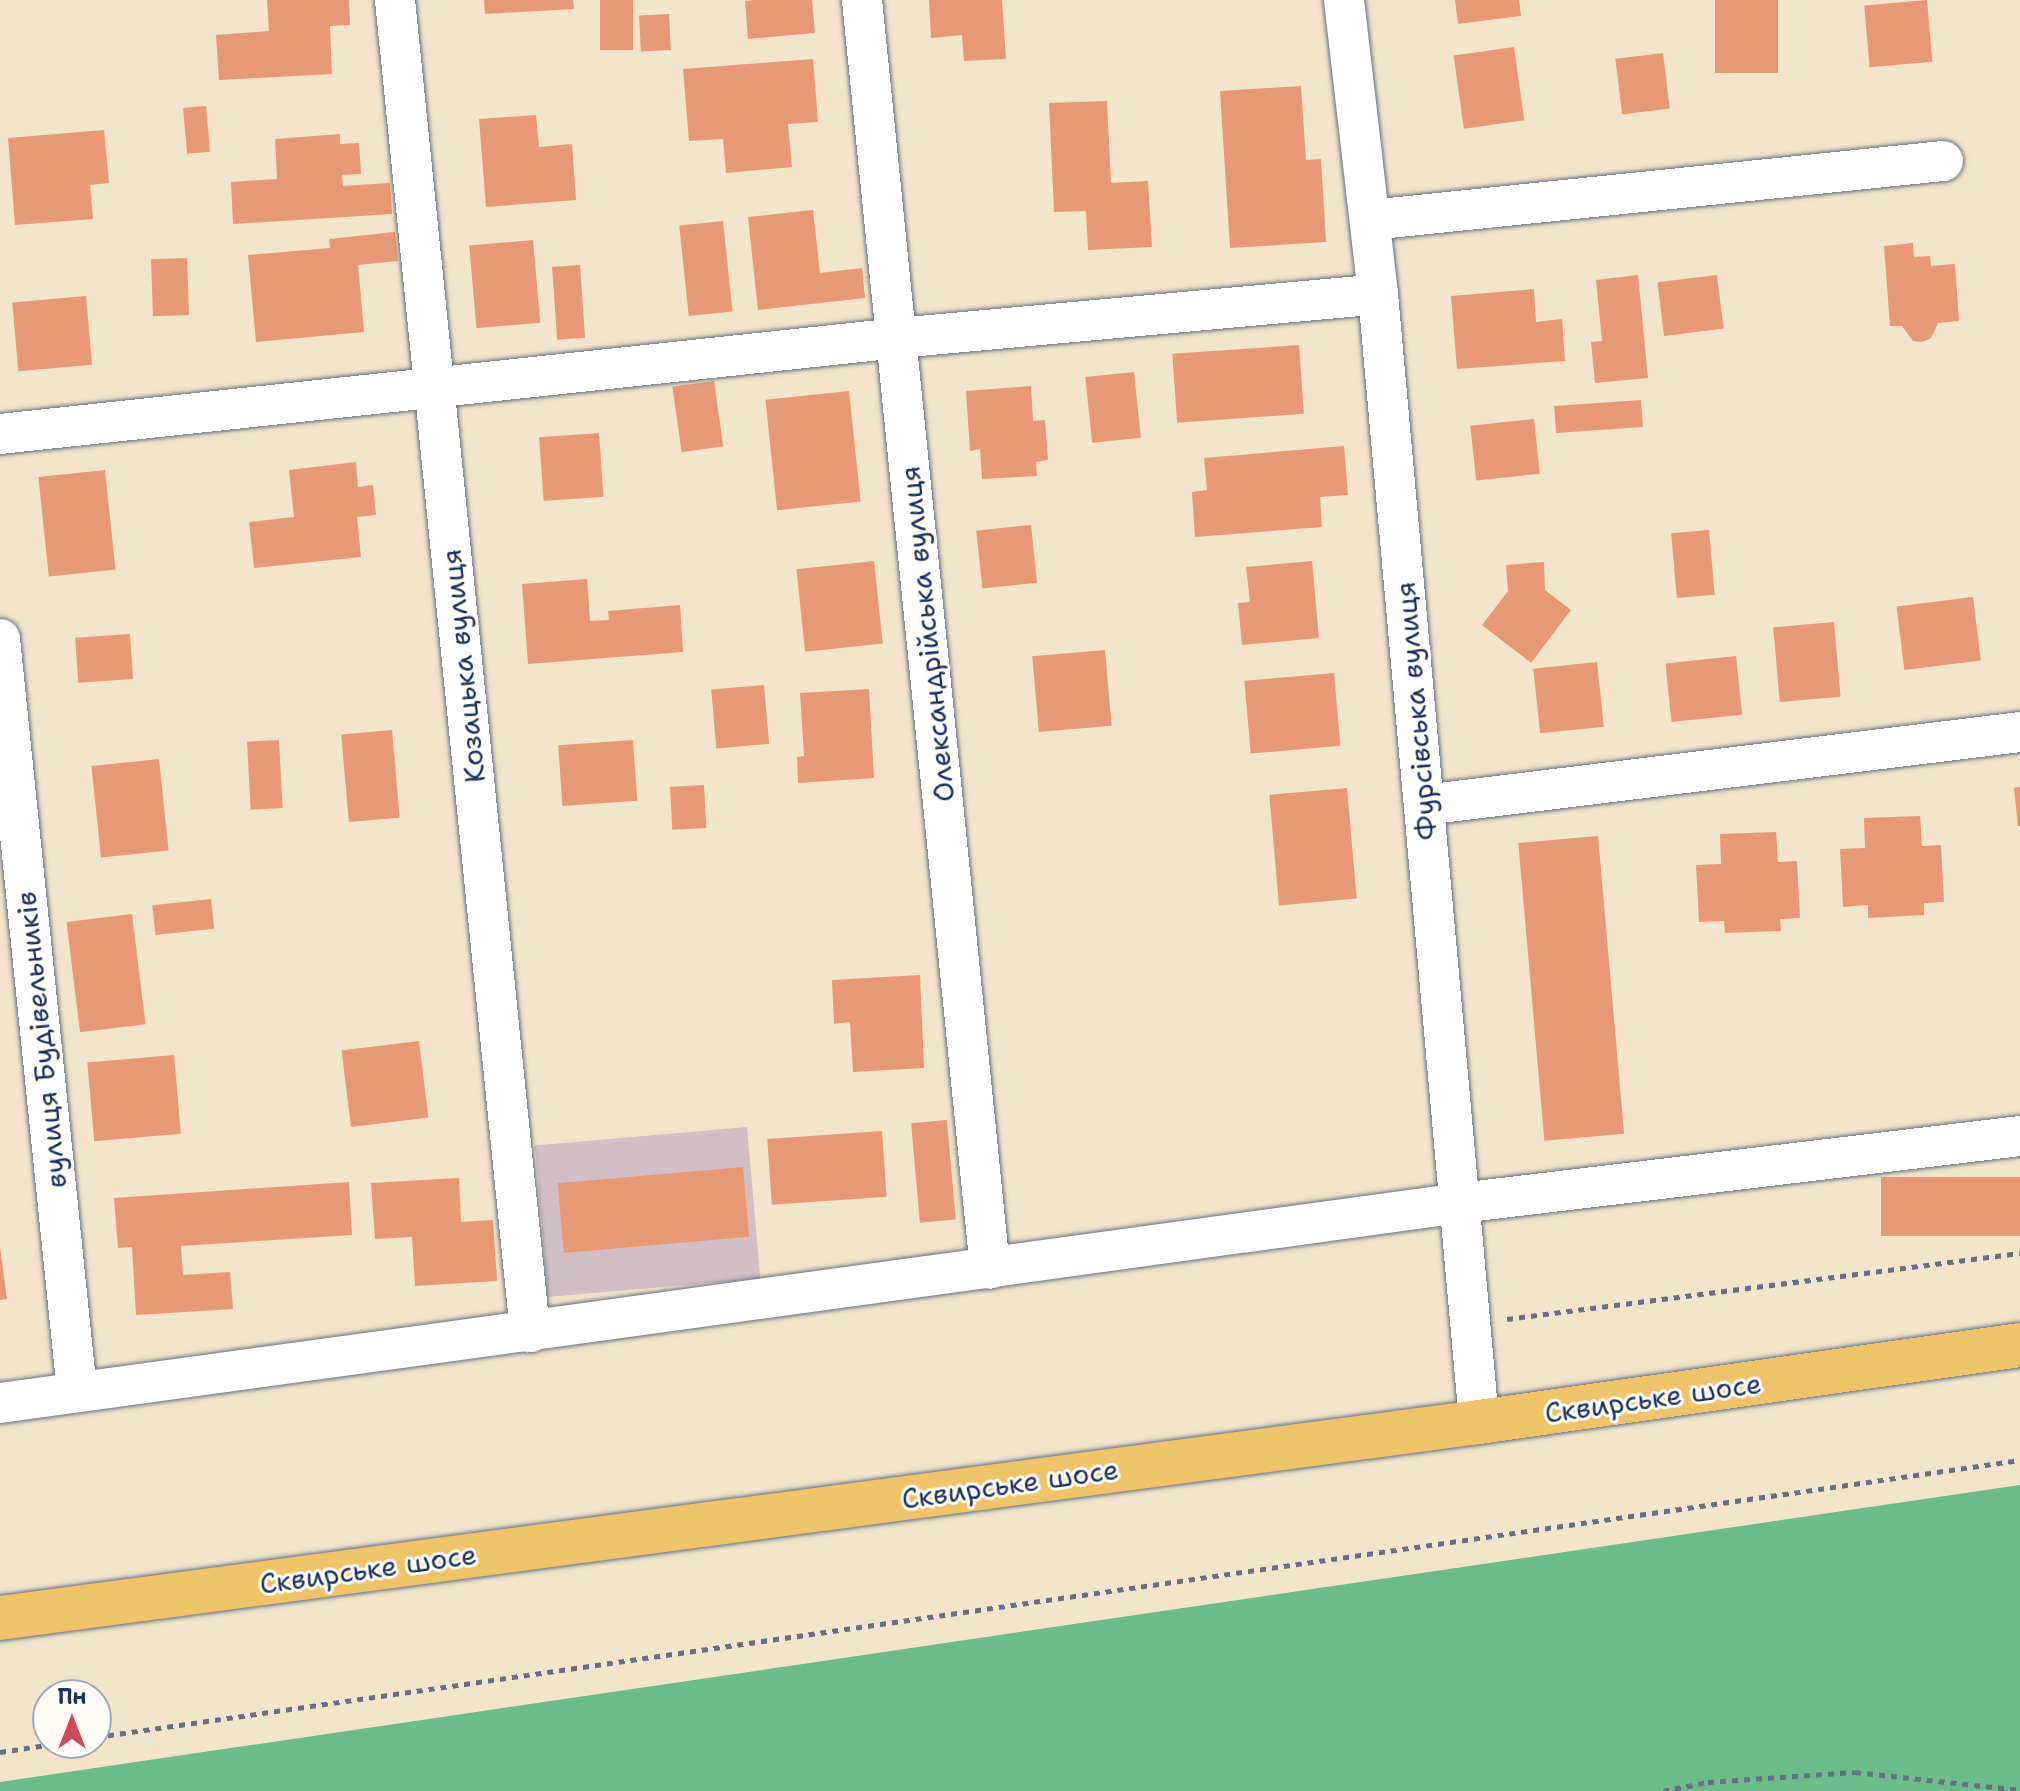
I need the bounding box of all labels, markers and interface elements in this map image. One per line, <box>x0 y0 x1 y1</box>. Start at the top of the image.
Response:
street label: Олександрійська вулиця <box>893 464 961 804</box>
street label: Козацька вулиця <box>434 547 492 785</box>
street label: Фурсівська вулиця <box>1388 580 1444 842</box>
street label: вулиця Будівельників <box>9 890 73 1190</box>
street label: Сквирське шосе <box>1542 1366 1764 1430</box>
street label: Сквирське шосе <box>899 1452 1121 1516</box>
street label: Сквирське шосе <box>257 1537 479 1601</box>
north arrow <box>32 1679 112 1759</box>
text: Пн <box>57 1682 87 1711</box>

